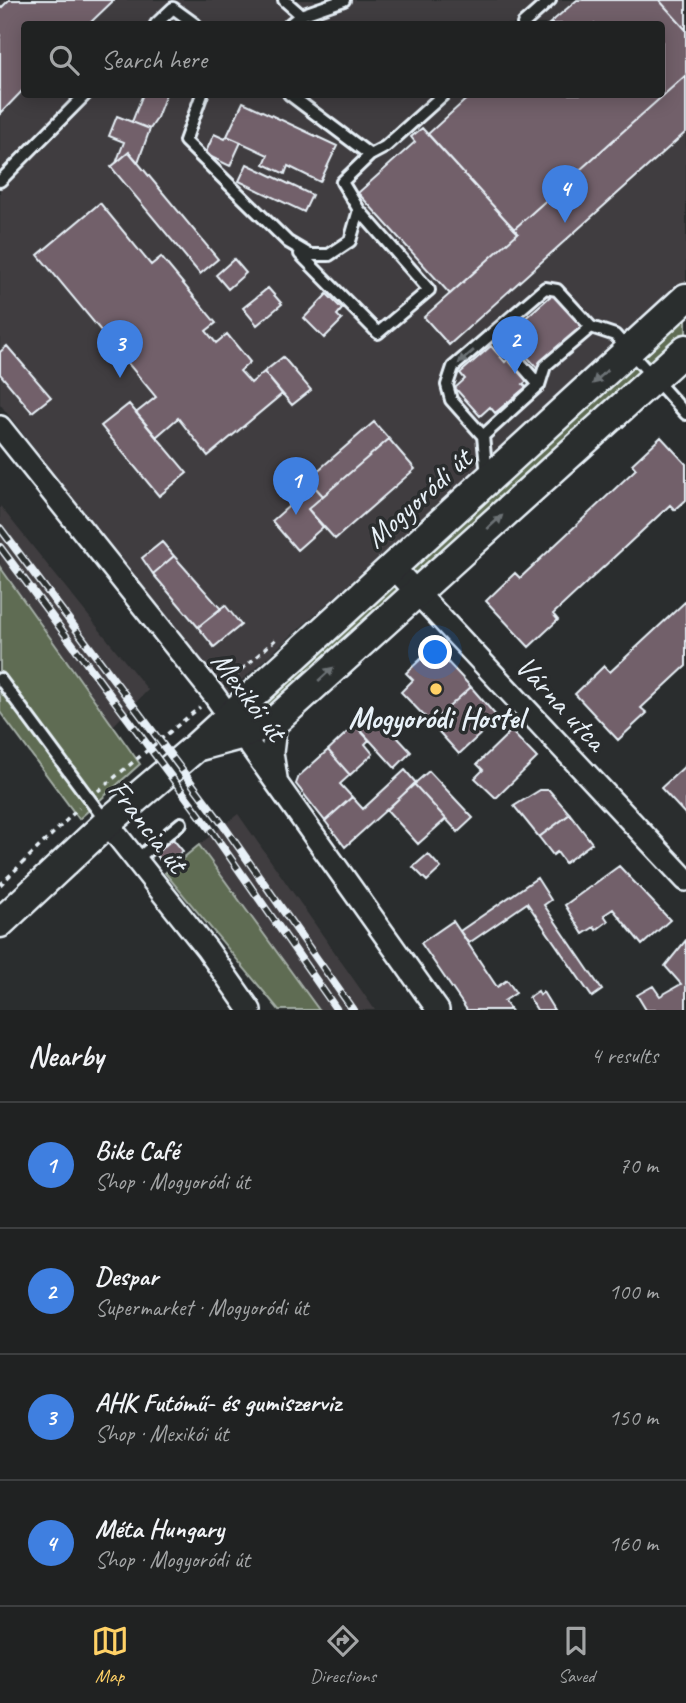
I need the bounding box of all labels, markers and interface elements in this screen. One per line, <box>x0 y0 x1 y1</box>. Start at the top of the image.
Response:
search box <box>21 21 665 98</box>
icon: search <box>45 41 83 79</box>
text: Search here <box>101 43 207 76</box>
pin: 4 <box>542 165 588 223</box>
pin: 2 <box>492 316 538 374</box>
pin: 3 <box>97 320 143 378</box>
one-way arrow <box>457 349 475 365</box>
one-way arrow <box>592 369 609 385</box>
street label: Mogyoródi út <box>357 438 482 556</box>
pin: 1 <box>273 457 319 515</box>
one-way arrow <box>486 514 503 530</box>
your location <box>418 635 452 669</box>
street label: Mexikói út <box>203 644 297 751</box>
street label: Várna utca <box>507 647 616 761</box>
one-way arrow <box>317 666 335 682</box>
marker: Mogyoródi Hostel <box>428 681 444 697</box>
place label: Mogyoródi Hostel <box>348 699 529 738</box>
street label: Francia út <box>100 772 198 883</box>
text: Nearby <box>28 1037 104 1075</box>
text: 4 results <box>591 1041 658 1070</box>
text: Bike Café <box>95 1134 179 1167</box>
text: 1 <box>46 1151 56 1180</box>
text: 70 m <box>619 1151 658 1180</box>
text: Shop · Mogyoródi út <box>95 1167 250 1196</box>
text: Despar <box>95 1260 158 1293</box>
text: 2 <box>46 1277 56 1306</box>
text: 100 m <box>609 1277 658 1306</box>
text: Supermarket · Mogyoródi út <box>95 1293 308 1322</box>
text: AHK Futómű- és gumiszerviz <box>95 1386 341 1419</box>
text: 3 <box>46 1403 56 1432</box>
text: 150 m <box>609 1403 658 1432</box>
text: Shop · Mexikói út <box>95 1419 228 1448</box>
text: Méta Hungary <box>95 1512 224 1545</box>
text: 4 <box>46 1529 56 1558</box>
text: 160 m <box>609 1529 658 1558</box>
text: Shop · Mogyoródi út <box>95 1545 250 1574</box>
tab: Map <box>91 1622 129 1688</box>
tab: Directions <box>310 1622 376 1688</box>
tab: Saved <box>557 1622 595 1688</box>

